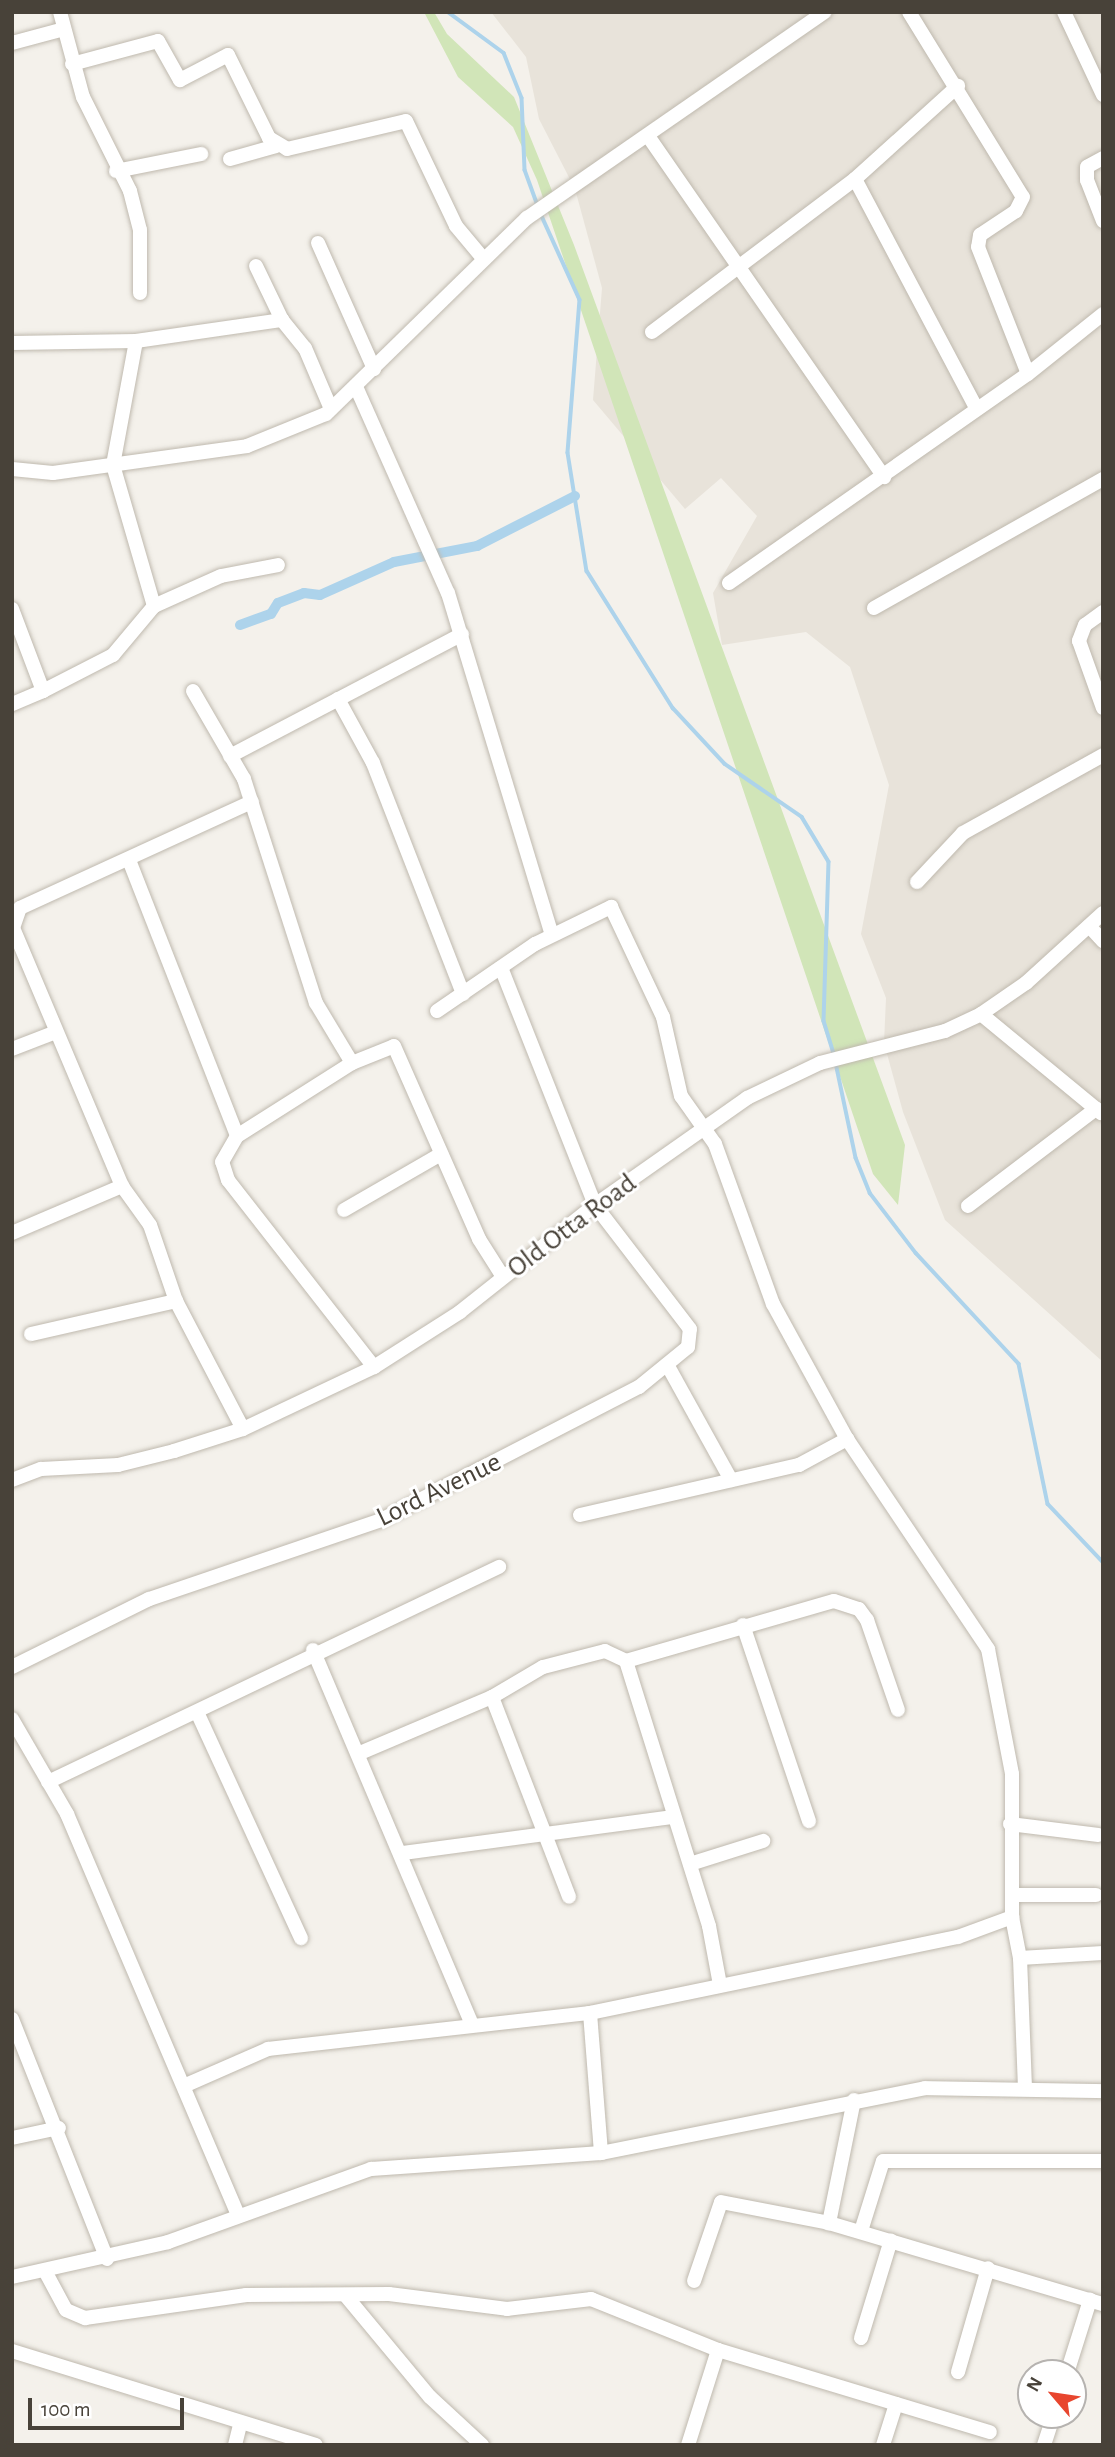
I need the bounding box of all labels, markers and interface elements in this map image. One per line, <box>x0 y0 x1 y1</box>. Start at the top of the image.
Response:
street label: Old Otta Road <box>501 1167 643 1285</box>
street label: Lord Avenue <box>371 1445 507 1535</box>
north arrow <box>1017 2359 1087 2429</box>
text: N <box>1023 2374 1046 2395</box>
scale bar <box>32 2384 187 2428</box>
text: 100 m <box>41 2399 91 2420</box>

